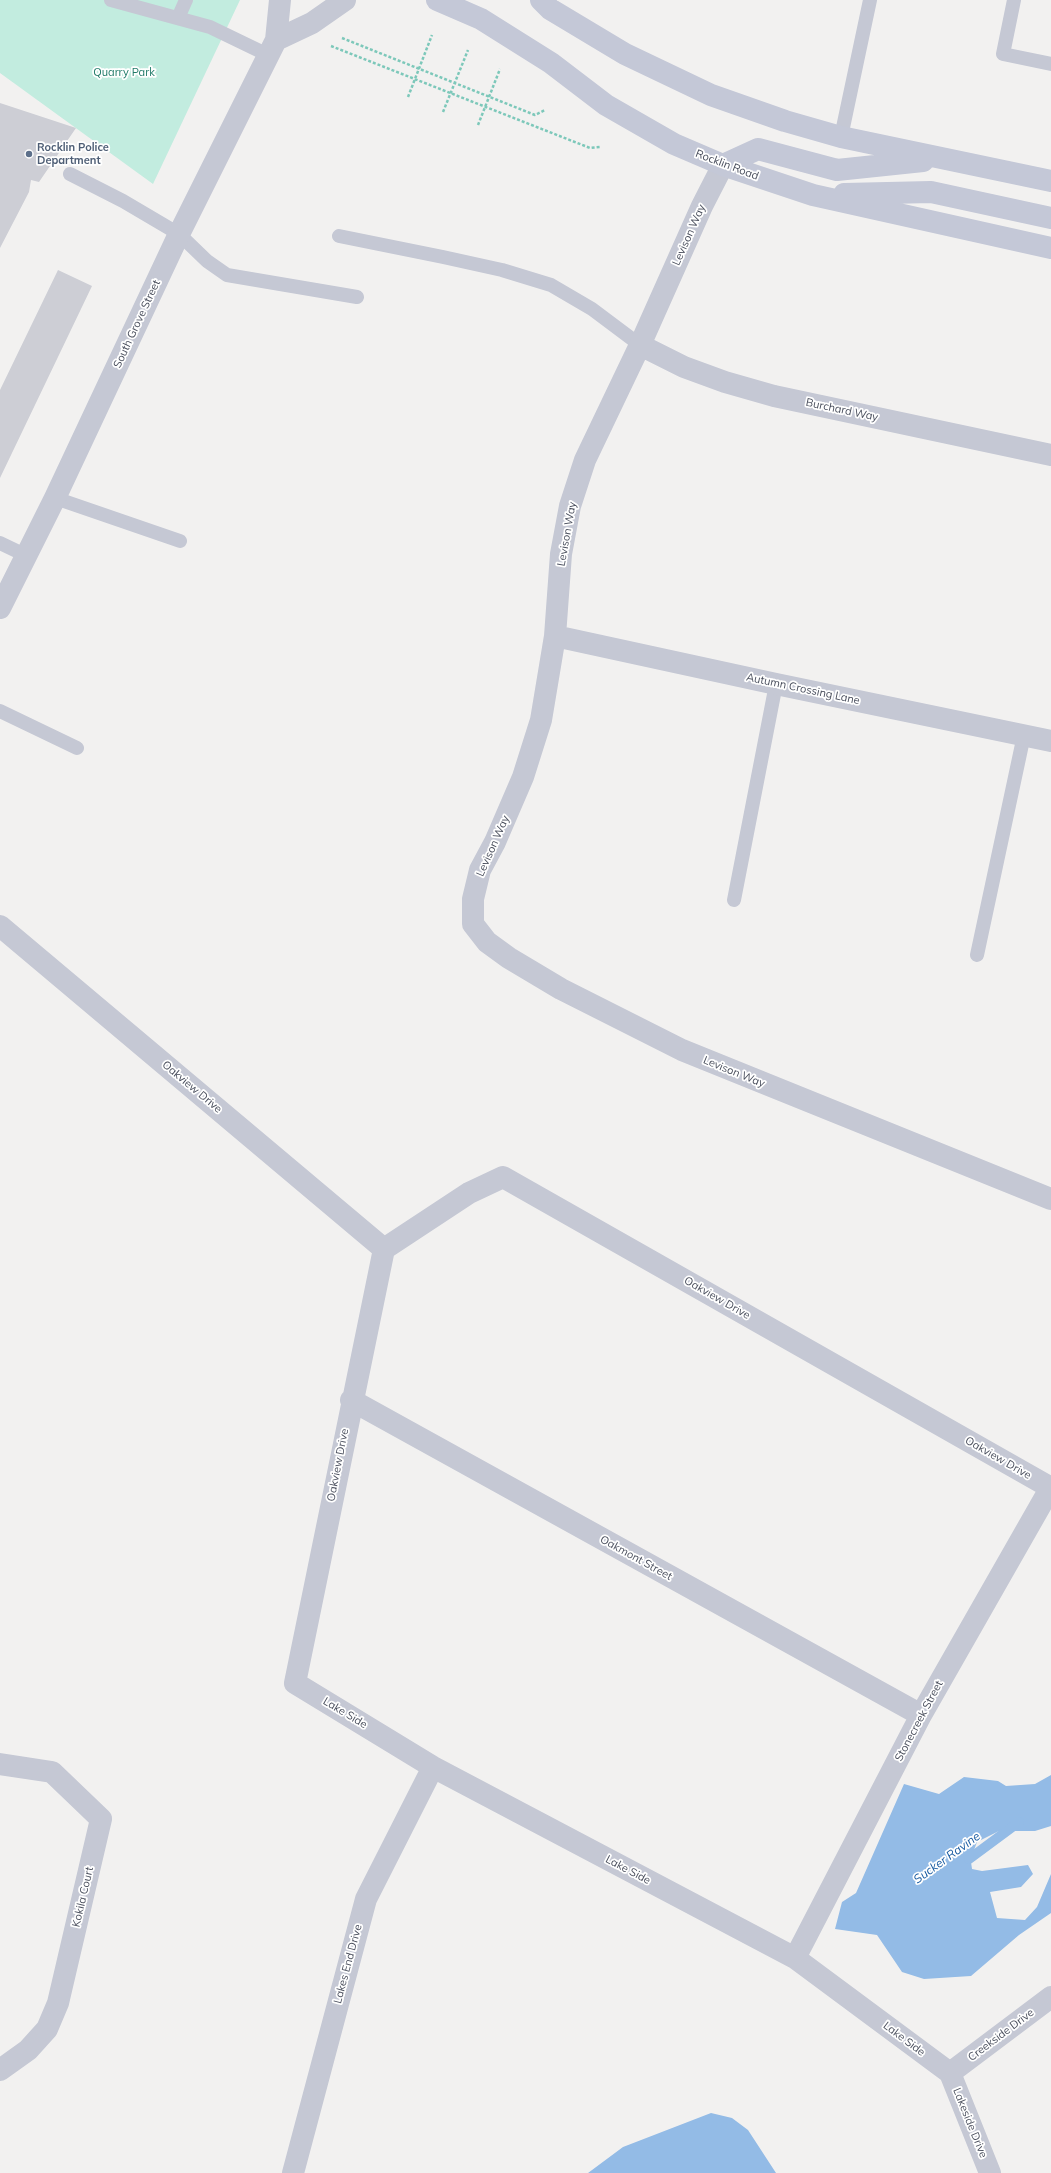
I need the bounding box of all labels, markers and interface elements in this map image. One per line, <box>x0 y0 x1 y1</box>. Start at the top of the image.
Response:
park label: Quarry Park <box>93 66 155 80</box>
place label: Rocklin Police Department <box>37 141 109 167</box>
street label: Rocklin Road <box>694 147 760 183</box>
marker: Rocklin Police Department <box>24 149 34 159</box>
street label: Levison Way <box>670 202 708 268</box>
street label: South Grove Street <box>111 278 163 370</box>
street label: Burchard Way <box>805 396 879 424</box>
street label: Levison Way <box>555 501 579 567</box>
street label: Autumn Crossing Lane <box>745 671 861 707</box>
street label: Levison Way <box>474 813 512 879</box>
street label: Levison Way <box>701 1054 767 1090</box>
street label: Oakview Drive <box>159 1058 225 1116</box>
street label: Oakview Drive <box>682 1274 752 1322</box>
street label: Oakview Drive <box>324 1427 352 1503</box>
street label: Oakview Drive <box>963 1434 1033 1482</box>
street label: Oakmont Street <box>598 1533 674 1583</box>
street label: Stonecreek Street <box>892 1678 946 1764</box>
street label: Lake Side <box>321 1695 369 1731</box>
water label: Sucker Ravine <box>911 1829 983 1887</box>
street label: Lake Side <box>603 1853 653 1887</box>
street label: Kokila Court <box>70 1866 96 1928</box>
street label: Lakes End Drive <box>331 1923 365 2005</box>
street label: Creekside Drive <box>965 2006 1037 2064</box>
street label: Lake Side <box>880 2019 928 2059</box>
street label: Lakeside Drive <box>950 2086 990 2160</box>

